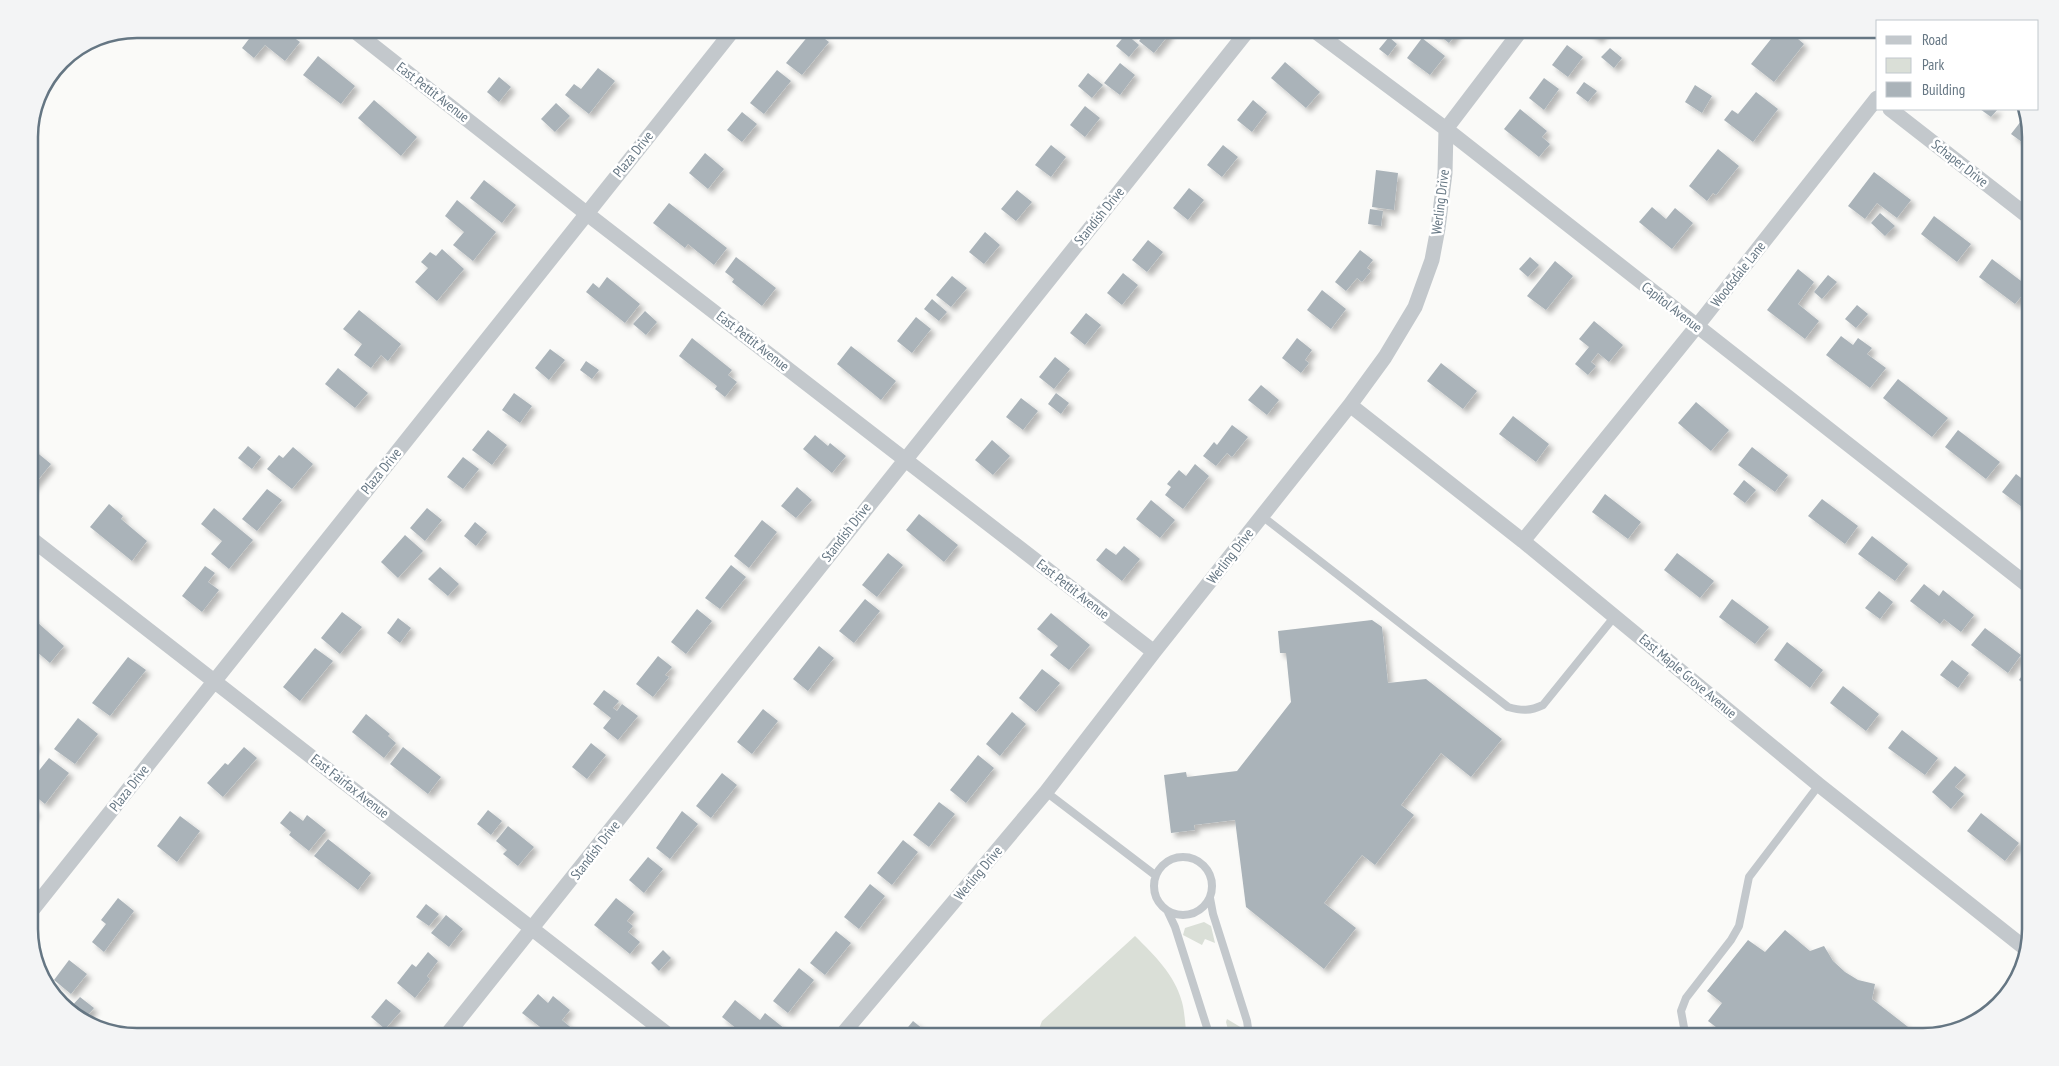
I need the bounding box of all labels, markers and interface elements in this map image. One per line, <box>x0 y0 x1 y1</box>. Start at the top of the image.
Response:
legend <box>1876 20 2039 110</box>
text: Road <box>1922 30 1948 49</box>
text: Park <box>1922 55 1944 74</box>
street label: East Pettit Avenue <box>393 58 473 126</box>
text: Building <box>1922 80 1965 99</box>
street label: Plaza Drive <box>609 127 657 181</box>
street label: Schaper Drive <box>1928 135 1992 191</box>
street label: Werling Drive <box>1427 168 1453 236</box>
street label: Standish Drive <box>1070 183 1128 249</box>
street label: Woodsdale Lane <box>1707 237 1769 311</box>
street label: Capitol Avenue <box>1638 278 1706 336</box>
street label: East Pettit Avenue <box>713 307 793 375</box>
street label: Plaza Drive <box>357 444 405 498</box>
street label: Standish Drive <box>817 499 875 565</box>
street label: Werling Drive <box>1203 525 1257 587</box>
street label: East Pettit Avenue <box>1033 555 1113 623</box>
street label: East Maple Grove Avenue <box>1636 630 1741 722</box>
street label: East Fairfax Avenue <box>307 750 393 822</box>
street label: Plaza Drive <box>105 761 153 815</box>
street label: Standish Drive <box>566 817 624 883</box>
street label: Werling Drive <box>950 842 1006 904</box>

